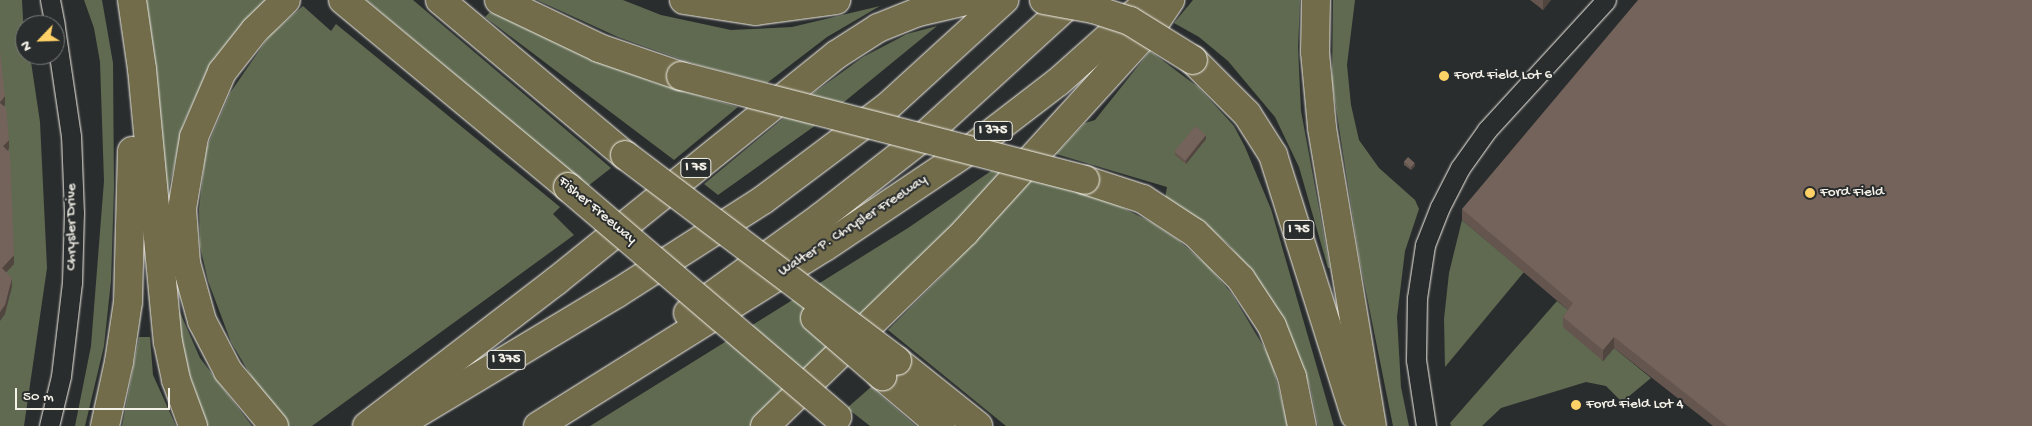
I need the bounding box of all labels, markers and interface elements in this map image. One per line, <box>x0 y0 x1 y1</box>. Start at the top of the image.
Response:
north arrow <box>15 15 65 65</box>
text: N <box>17 38 36 54</box>
place label: Ford Field Lot 6 <box>1454 67 1552 85</box>
marker: Ford Field Lot 6 <box>1438 70 1450 82</box>
road number: I 375 <box>973 120 1013 142</box>
road number: I 75 <box>680 156 712 180</box>
street label: Walter P. Chrysler Freeway <box>775 171 931 281</box>
street label: Fisher Freeway <box>554 173 640 249</box>
street label: Chrysler Drive <box>63 183 81 271</box>
place label: Ford Field <box>1820 184 1884 202</box>
marker: Ford Field <box>1804 187 1816 199</box>
road number: I 75 <box>1283 218 1315 242</box>
road number: I 375 <box>486 348 526 372</box>
scale bar <box>18 378 172 410</box>
text: 50 m <box>23 388 54 406</box>
place label: Ford Field Lot 4 <box>1586 396 1683 414</box>
marker: Ford Field Lot 4 <box>1570 399 1582 411</box>

